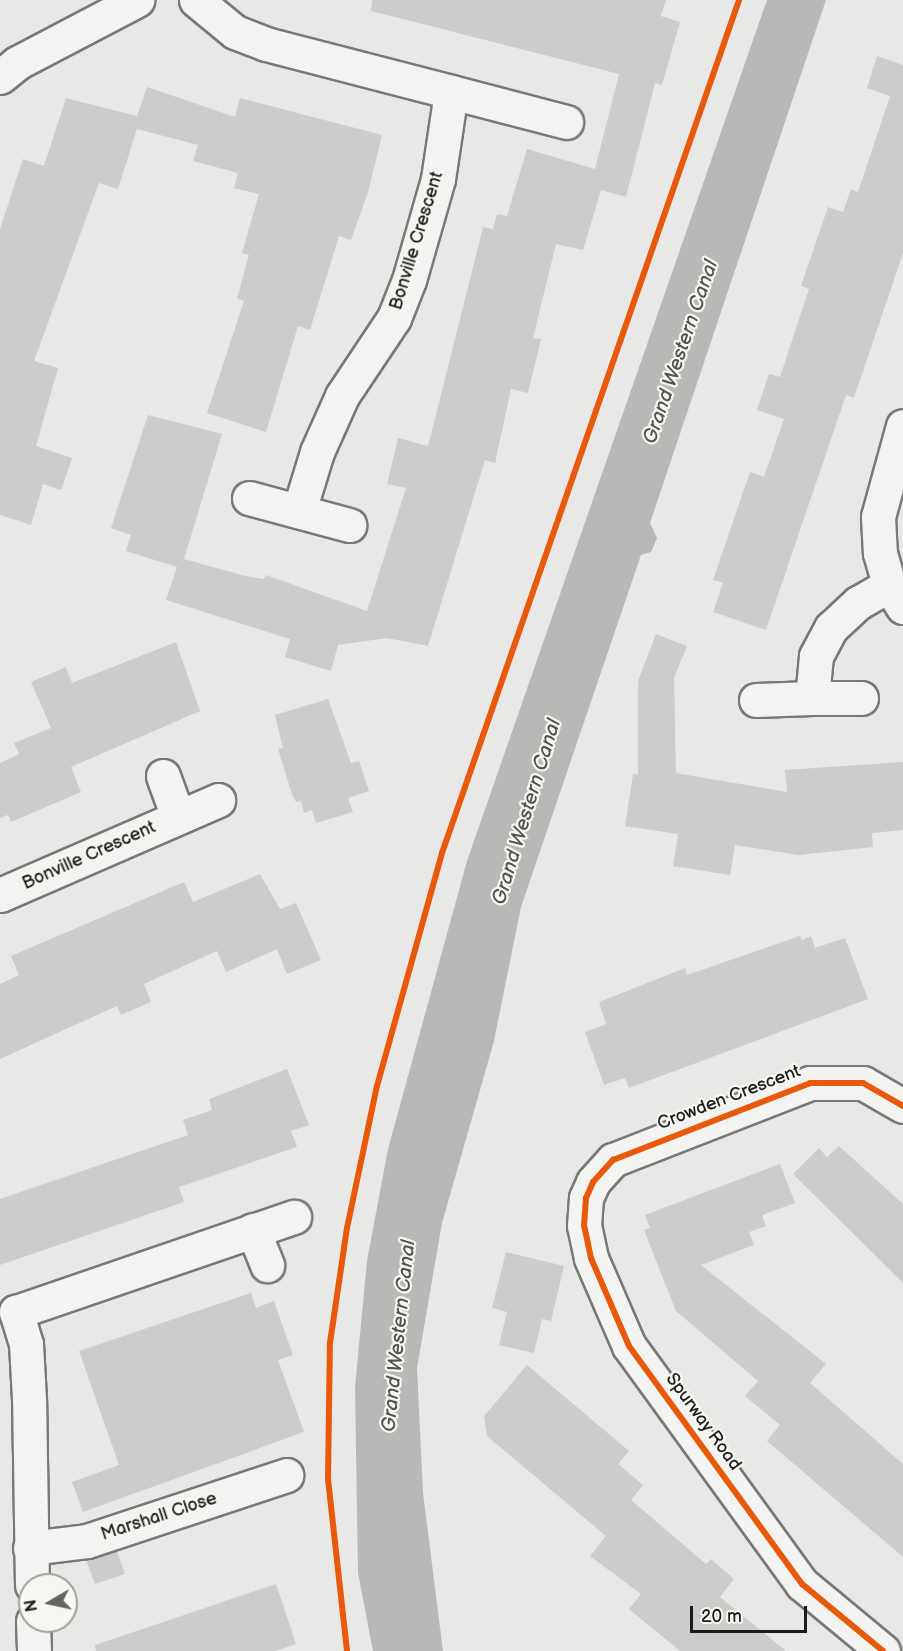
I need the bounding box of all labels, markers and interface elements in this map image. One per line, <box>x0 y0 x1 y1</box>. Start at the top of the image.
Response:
street label: Bonville Crescent <box>386 169 448 313</box>
water label: Grand Western Canal <box>638 257 724 447</box>
water label: Grand Western Canal <box>487 716 567 908</box>
street label: Bonville Crescent <box>19 817 159 895</box>
street label: Crowden Crescent <box>654 1061 804 1135</box>
water label: Grand Western Canal <box>377 1238 421 1434</box>
street label: Spurway Road <box>660 1369 746 1475</box>
street label: Marshall Close <box>98 1488 220 1546</box>
north arrow <box>18 1573 78 1633</box>
scale bar <box>693 1594 810 1632</box>
text: N <box>21 1598 42 1613</box>
text: 20 m <box>701 1606 742 1627</box>

